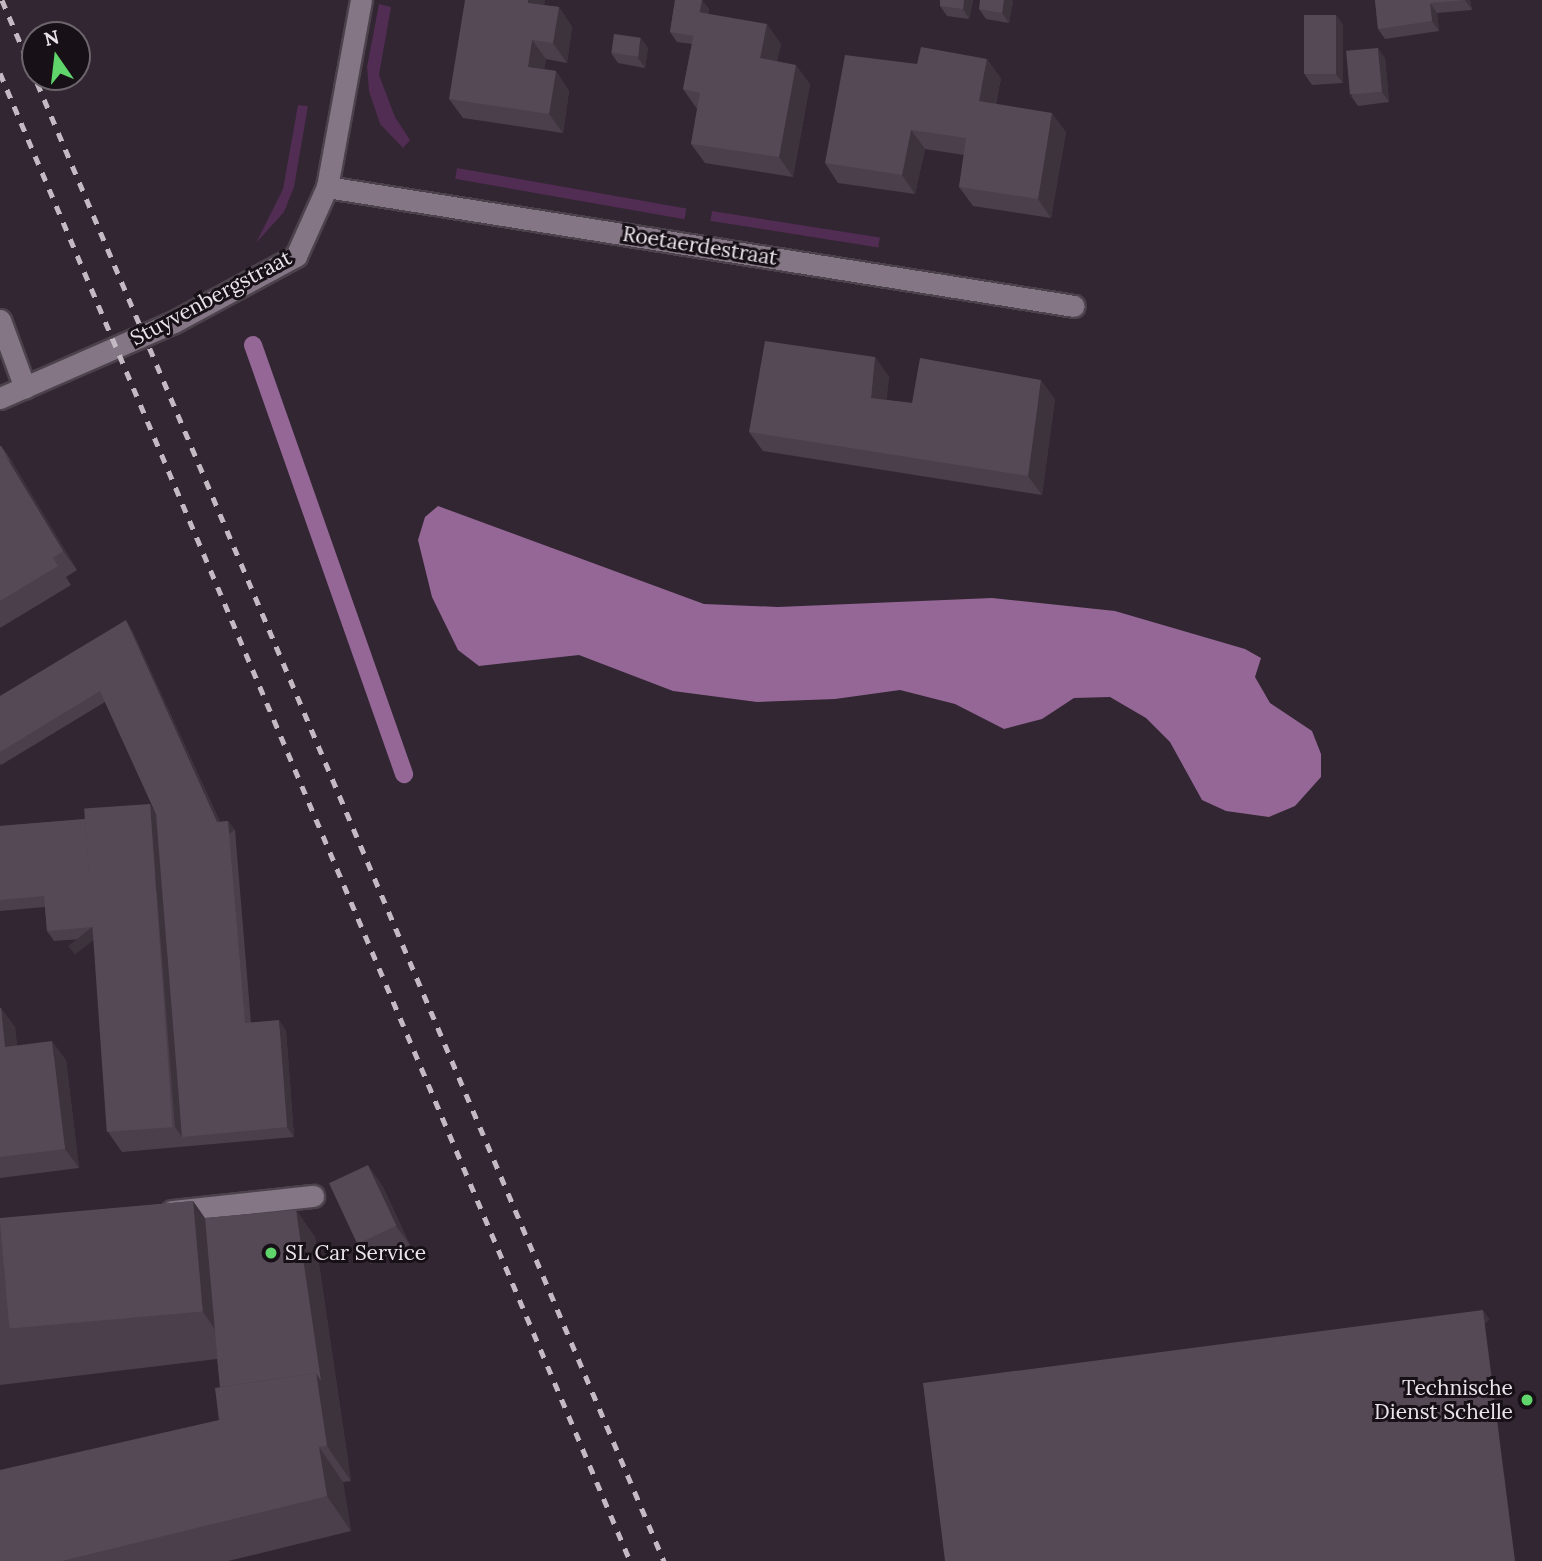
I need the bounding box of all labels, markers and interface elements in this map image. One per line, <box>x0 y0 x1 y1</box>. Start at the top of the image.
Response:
north arrow <box>21 21 91 91</box>
text: N <box>41 24 61 51</box>
street label: Roetaerdestraat <box>621 221 779 271</box>
street label: Stuyvenbergstraat <box>126 245 296 351</box>
place label: SL Car Service <box>285 1240 426 1266</box>
marker: SL Car Service <box>263 1245 279 1261</box>
place label: Technische Dienst Schelle <box>1374 1375 1513 1425</box>
marker: Technische Dienst Schelle <box>1519 1392 1535 1408</box>

